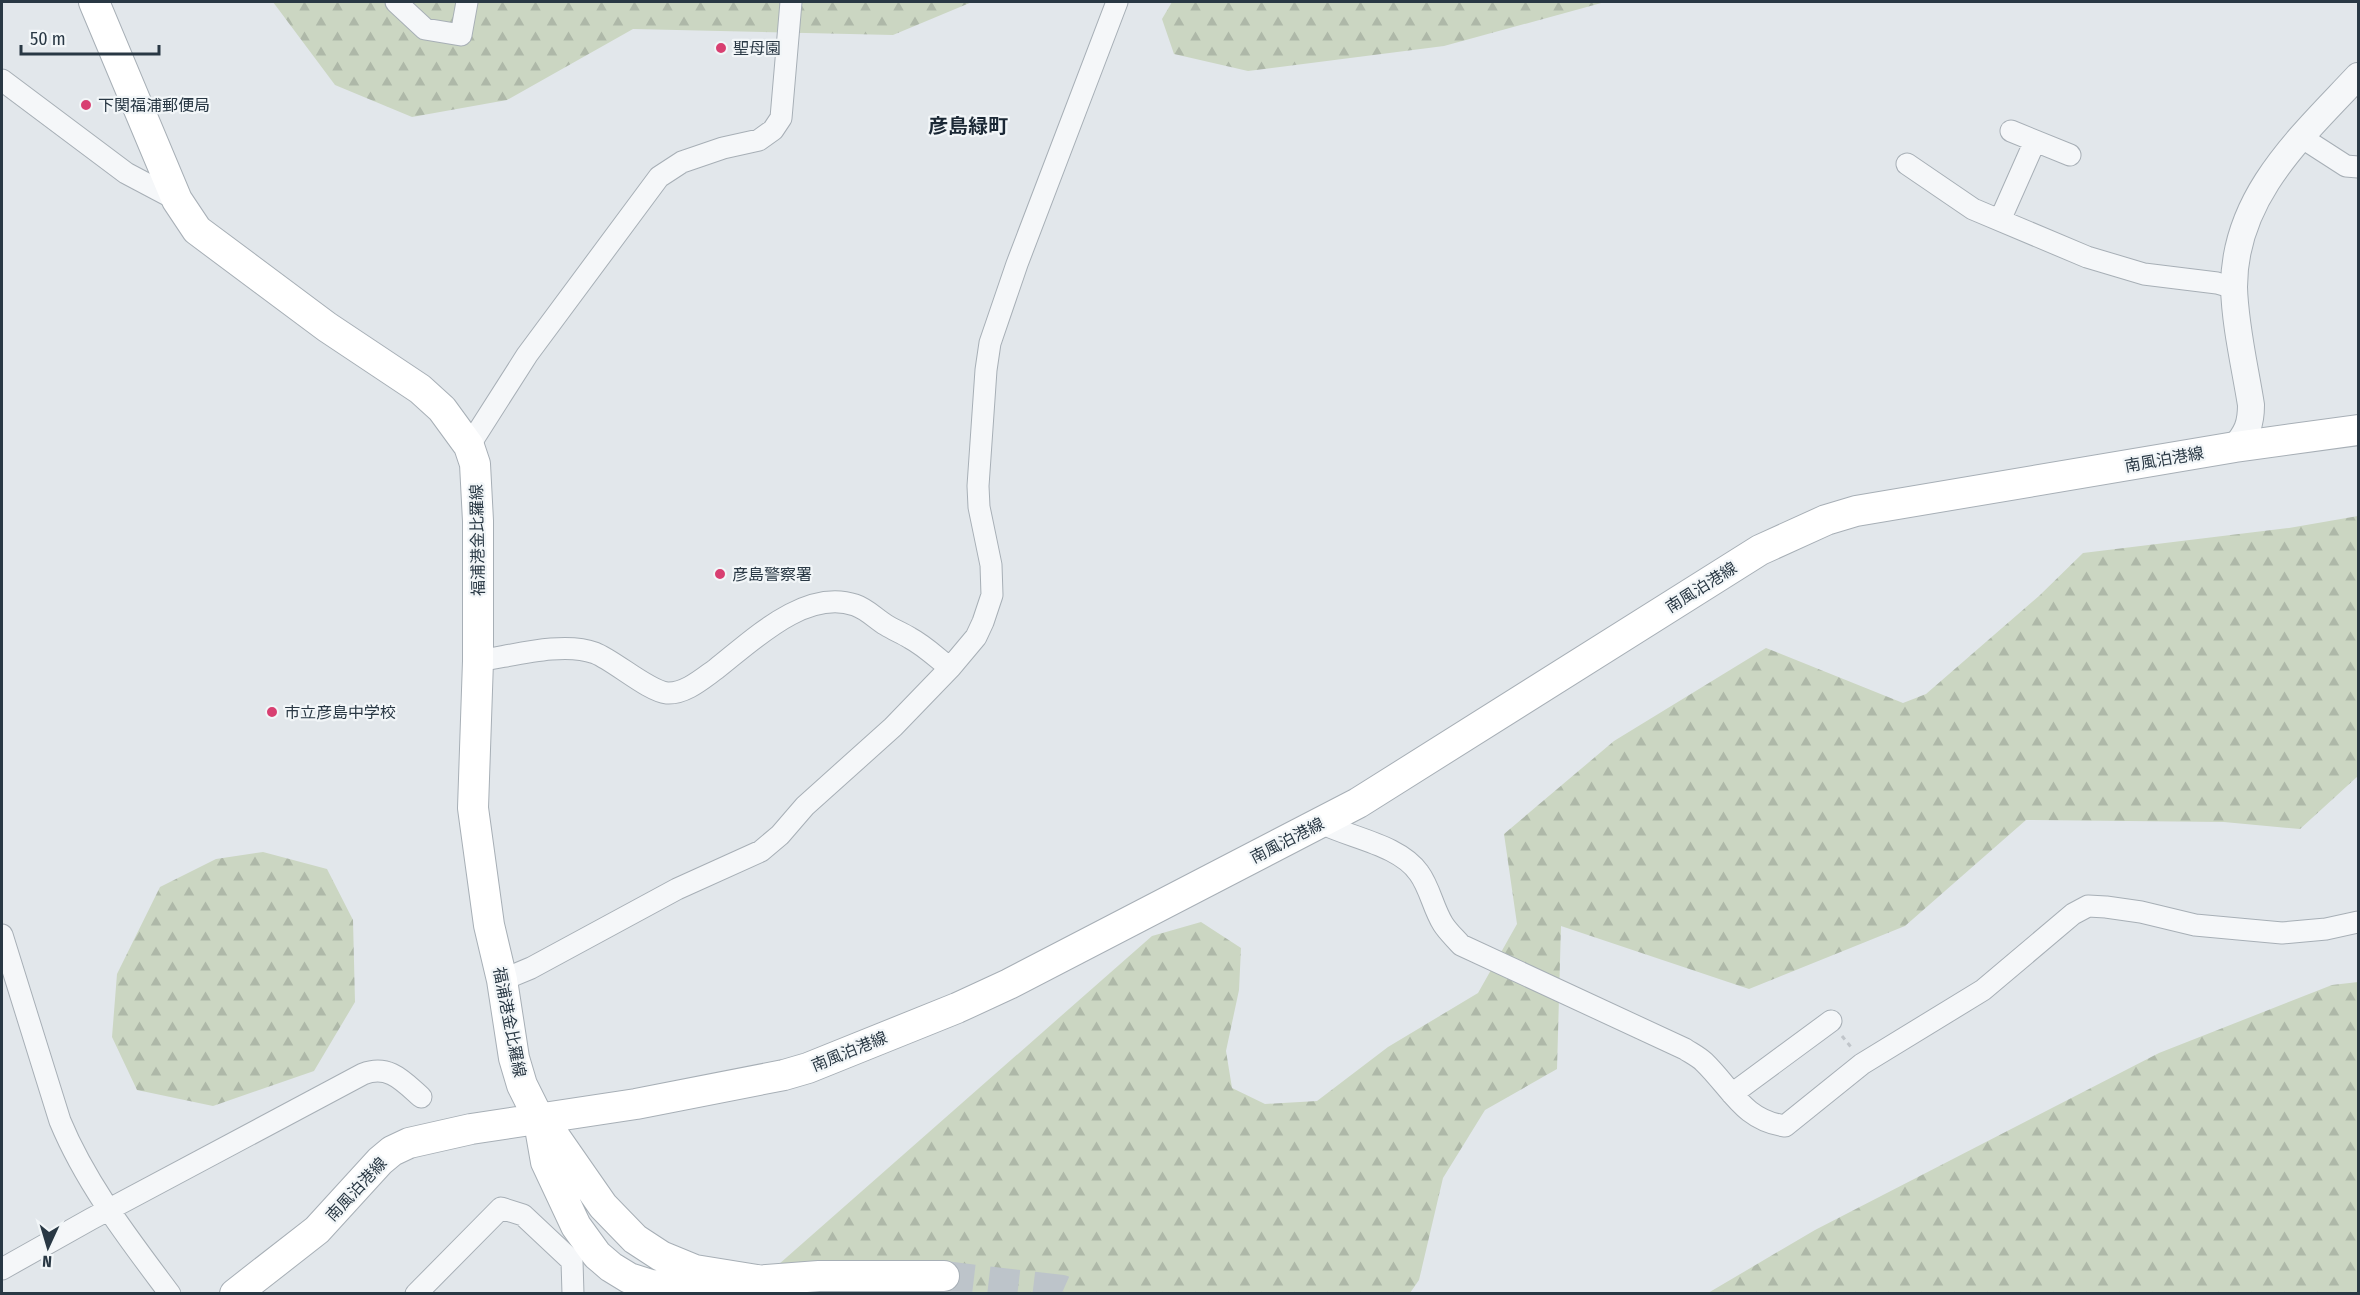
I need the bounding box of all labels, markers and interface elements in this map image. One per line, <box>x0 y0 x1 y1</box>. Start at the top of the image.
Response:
scale bar <box>21 18 159 56</box>
text: 50 m <box>30 28 66 50</box>
place label: 聖母園 <box>733 39 781 58</box>
marker: 聖母園 <box>714 41 728 55</box>
place label: 下関福浦郵便局 <box>98 96 210 115</box>
marker: 下関福浦郵便局 <box>79 98 93 112</box>
district label: 彦島緑町 <box>928 114 1008 138</box>
street label: 南風泊港線 <box>2123 443 2205 476</box>
street label: 福浦港金比羅線 <box>467 484 488 596</box>
street label: 南風泊港線 <box>1662 558 1740 617</box>
place label: 彦島警察署 <box>732 565 812 584</box>
marker: 彦島警察署 <box>713 567 727 581</box>
place label: 市立彦島中学校 <box>284 703 396 722</box>
marker: 市立彦島中学校 <box>265 705 279 719</box>
street label: 南風泊港線 <box>1247 814 1327 867</box>
street label: 福浦港金比羅線 <box>489 965 530 1079</box>
street label: 南風泊港線 <box>809 1028 890 1075</box>
street label: 南風泊港線 <box>322 1154 391 1225</box>
north arrow <box>18 1217 78 1277</box>
text: N <box>42 1252 52 1271</box>

